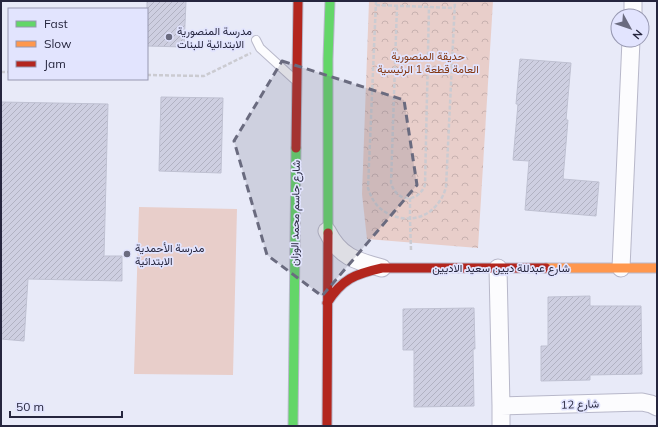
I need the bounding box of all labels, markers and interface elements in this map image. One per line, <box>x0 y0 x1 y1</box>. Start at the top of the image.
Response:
legend <box>8 8 148 80</box>
north arrow <box>610 8 650 48</box>
text: Fast <box>44 16 68 31</box>
place label: مدرسة المنصورية الابتدائية للبنات <box>177 24 252 51</box>
text: N <box>630 27 646 42</box>
marker: مدرسة المنصورية الابتدائية للبنات <box>164 32 174 42</box>
text: Slow <box>44 36 72 51</box>
park label: حديقة المنصورية العامة قطعة 1 الرئيسية <box>377 49 479 76</box>
text: Jam <box>44 56 66 71</box>
street label: شارع جاسم محمد الوزان <box>287 160 304 266</box>
place label: مدرسة الأحمدية الابتدائية <box>135 241 204 268</box>
marker: مدرسة الأحمدية الابتدائية <box>122 249 132 259</box>
street label: شارع عبدللة ديين سعيد الاديين <box>432 261 570 276</box>
scale bar <box>10 393 122 419</box>
street label: شارع 12 <box>561 396 600 413</box>
text: 50 m <box>16 399 44 414</box>

